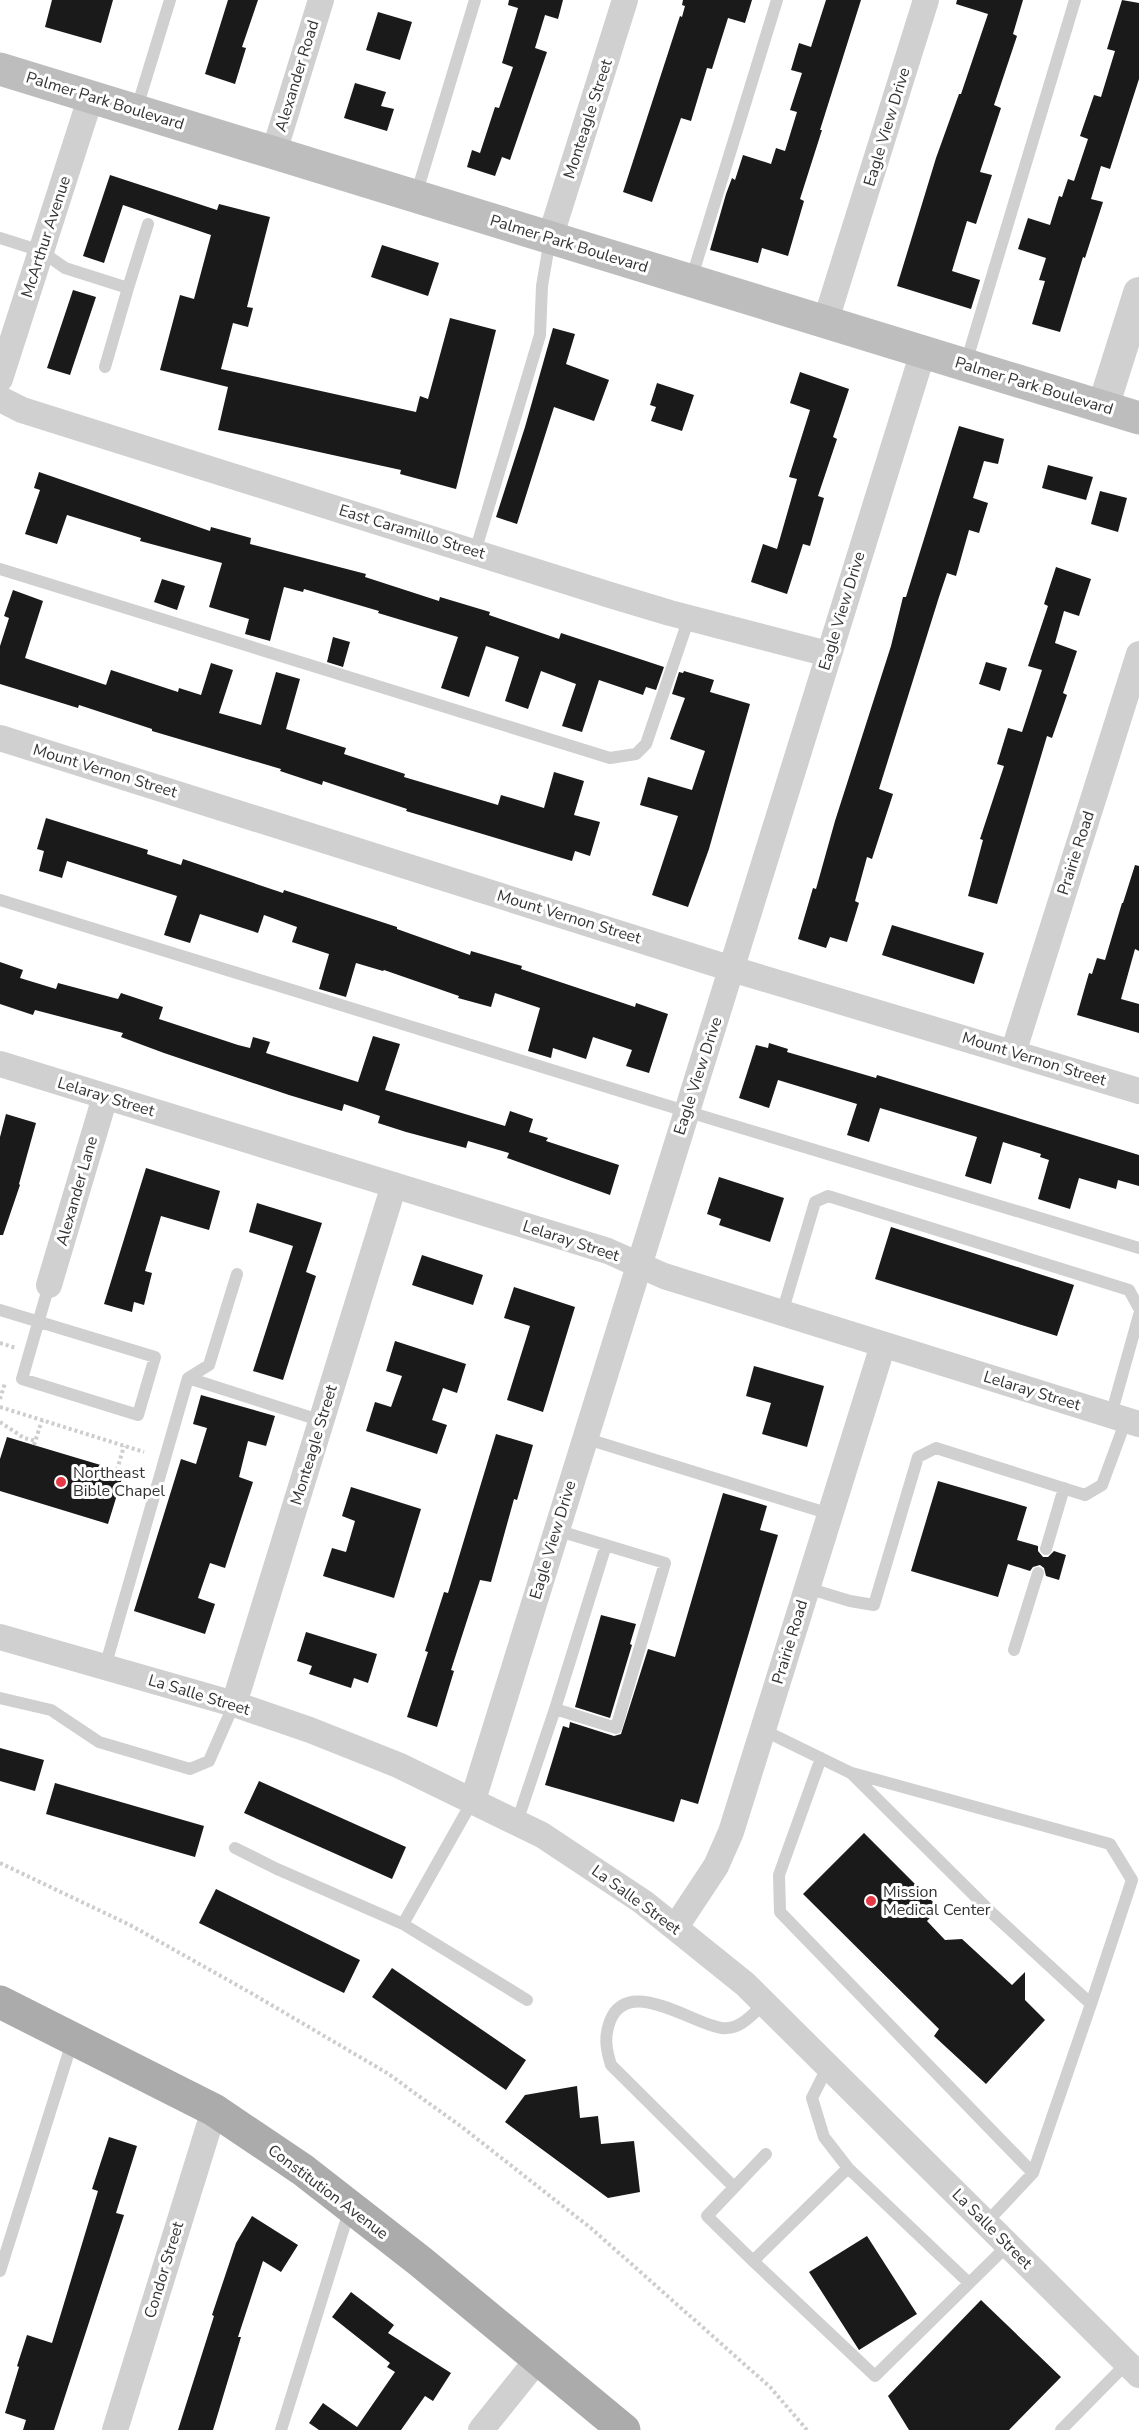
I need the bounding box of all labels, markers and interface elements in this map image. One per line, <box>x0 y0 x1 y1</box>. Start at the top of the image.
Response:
street label: Alexander Road <box>270 18 324 134</box>
street label: Monteagle Street <box>558 56 618 182</box>
street label: Eagle View Drive <box>858 65 916 189</box>
street label: Palmer Park Boulevard <box>23 66 187 136</box>
street label: McArthur Avenue <box>16 173 76 301</box>
street label: Palmer Park Boulevard <box>487 209 651 279</box>
street label: Palmer Park Boulevard <box>952 351 1116 421</box>
street label: East Caramillo Street <box>336 499 488 565</box>
street label: Eagle View Drive <box>813 549 871 673</box>
street label: Mount Vernon Street <box>30 739 180 803</box>
street label: Prairie Road <box>1052 808 1100 898</box>
street label: Mount Vernon Street <box>494 885 644 949</box>
street label: Eagle View Drive <box>669 1014 727 1138</box>
street label: Mount Vernon Street <box>959 1027 1109 1091</box>
street label: Lelaray Street <box>55 1072 158 1122</box>
street label: Alexander Lane <box>51 1134 103 1248</box>
street label: Lelaray Street <box>520 1215 623 1267</box>
street label: Lelaray Street <box>981 1366 1084 1416</box>
street label: Monteagle Street <box>285 1382 343 1508</box>
place label: Northeast Bible Chapel <box>73 1462 165 1502</box>
marker: Northeast Bible Chapel <box>54 1475 68 1489</box>
street label: Eagle View Drive <box>524 1478 582 1602</box>
street label: Prairie Road <box>767 1597 813 1687</box>
street label: La Salle Street <box>145 1669 253 1721</box>
street label: La Salle Street <box>587 1860 685 1940</box>
place label: Mission Medical Center <box>883 1881 991 1921</box>
marker: Mission Medical Center <box>864 1894 878 1908</box>
street label: Constitution Avenue <box>263 2139 393 2245</box>
street label: La Salle Street <box>947 2184 1037 2274</box>
street label: Condor Street <box>139 2219 189 2321</box>

